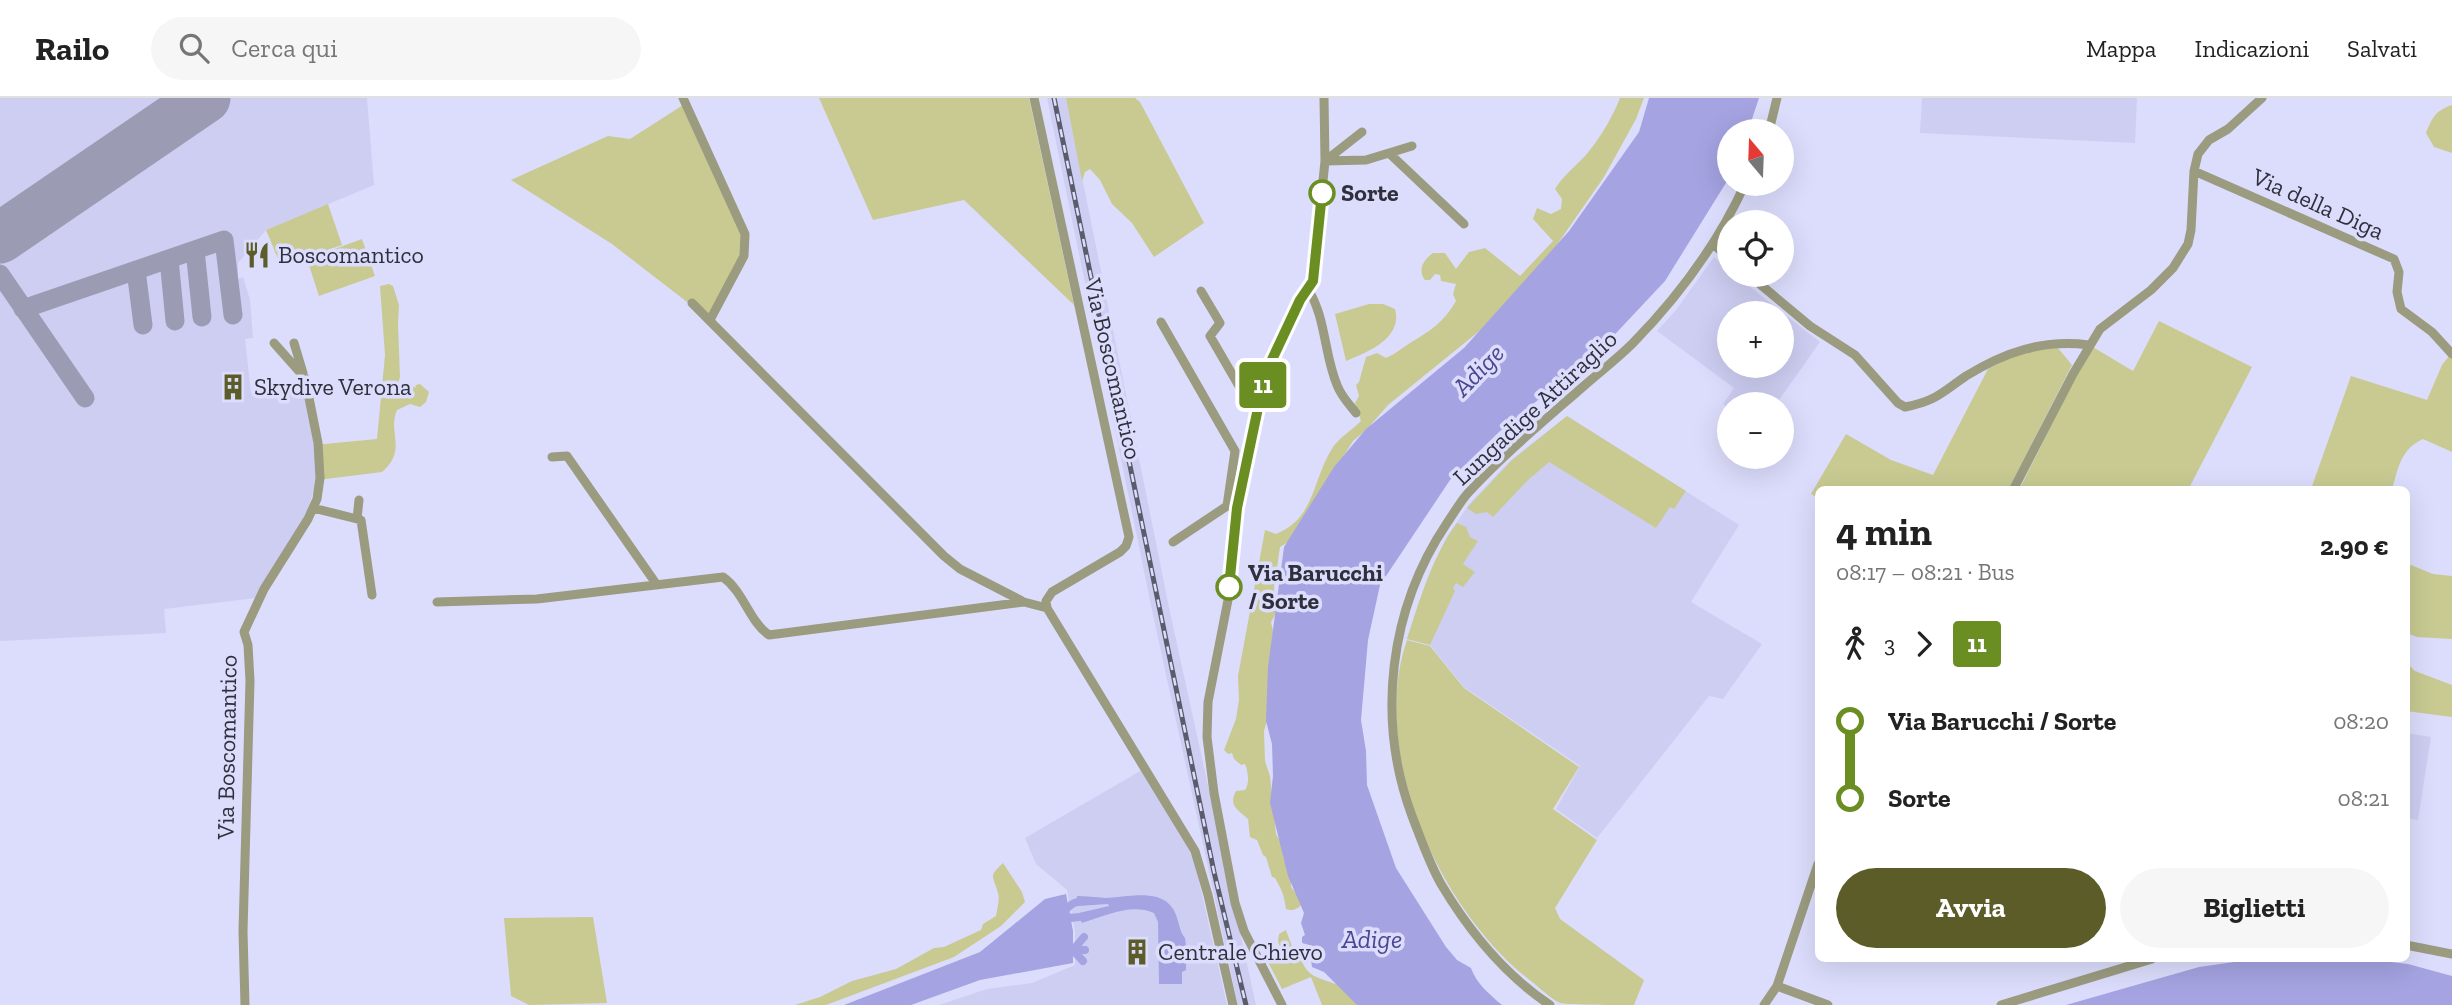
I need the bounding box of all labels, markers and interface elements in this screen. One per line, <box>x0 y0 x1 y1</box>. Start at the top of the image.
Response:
search box <box>151 17 641 80</box>
text: Railo <box>35 29 109 68</box>
icon: search <box>175 29 213 67</box>
text: Cerca qui <box>231 32 337 64</box>
text: Mappa <box>2086 34 2156 63</box>
text: Indicazioni <box>2194 34 2309 63</box>
text: Salvati <box>2347 34 2417 63</box>
north arrow <box>1717 119 1794 196</box>
map controls <box>1717 119 1794 469</box>
street label: Via della Diga <box>2247 161 2389 246</box>
place label: Sorte <box>1341 178 1399 207</box>
marker: Sorte <box>1309 180 1335 206</box>
button: locate <box>1717 210 1794 287</box>
restaurant icon: Boscomantico <box>242 240 272 270</box>
place label: Boscomantico <box>278 240 424 269</box>
street label: Via Boscomantico <box>1078 275 1148 462</box>
button: + <box>1717 301 1794 378</box>
street label: Lungadige Attiraglio <box>1447 324 1623 491</box>
water label: Adige <box>1445 337 1511 404</box>
line badge: 11 <box>1232 362 1294 408</box>
text: 11 <box>1253 370 1273 399</box>
building icon: Skydive Verona <box>218 372 248 402</box>
place label: Skydive Verona <box>254 372 412 401</box>
button: − <box>1717 392 1794 469</box>
text: 4 min <box>1836 509 1932 555</box>
text: 2.90 € <box>2320 530 2389 562</box>
place label: Via Barucchi / Sorte <box>1248 558 1383 615</box>
text: 08:17 – 08:21 · Bus <box>1836 558 2015 586</box>
marker: Via Barucchi / Sorte <box>1216 574 1242 600</box>
icon: walk <box>1836 625 1874 663</box>
icon: forward <box>1905 625 1943 663</box>
text: 11 <box>1967 629 1987 658</box>
text: 3 <box>1884 630 1895 658</box>
street label: Via Boscomantico <box>210 654 243 841</box>
text: Via Barucchi / Sorte <box>1888 705 2116 737</box>
text: 08:20 <box>2333 707 2389 735</box>
text: Sorte <box>1888 782 1950 814</box>
text: 08:21 <box>2338 784 2389 812</box>
button: Avvia <box>1836 868 2106 948</box>
button: Biglietti <box>2120 868 2389 948</box>
water label: Adige <box>1341 923 1402 955</box>
building icon: Centrale Chievo <box>1122 937 1152 967</box>
place label: Centrale Chievo <box>1158 937 1323 966</box>

